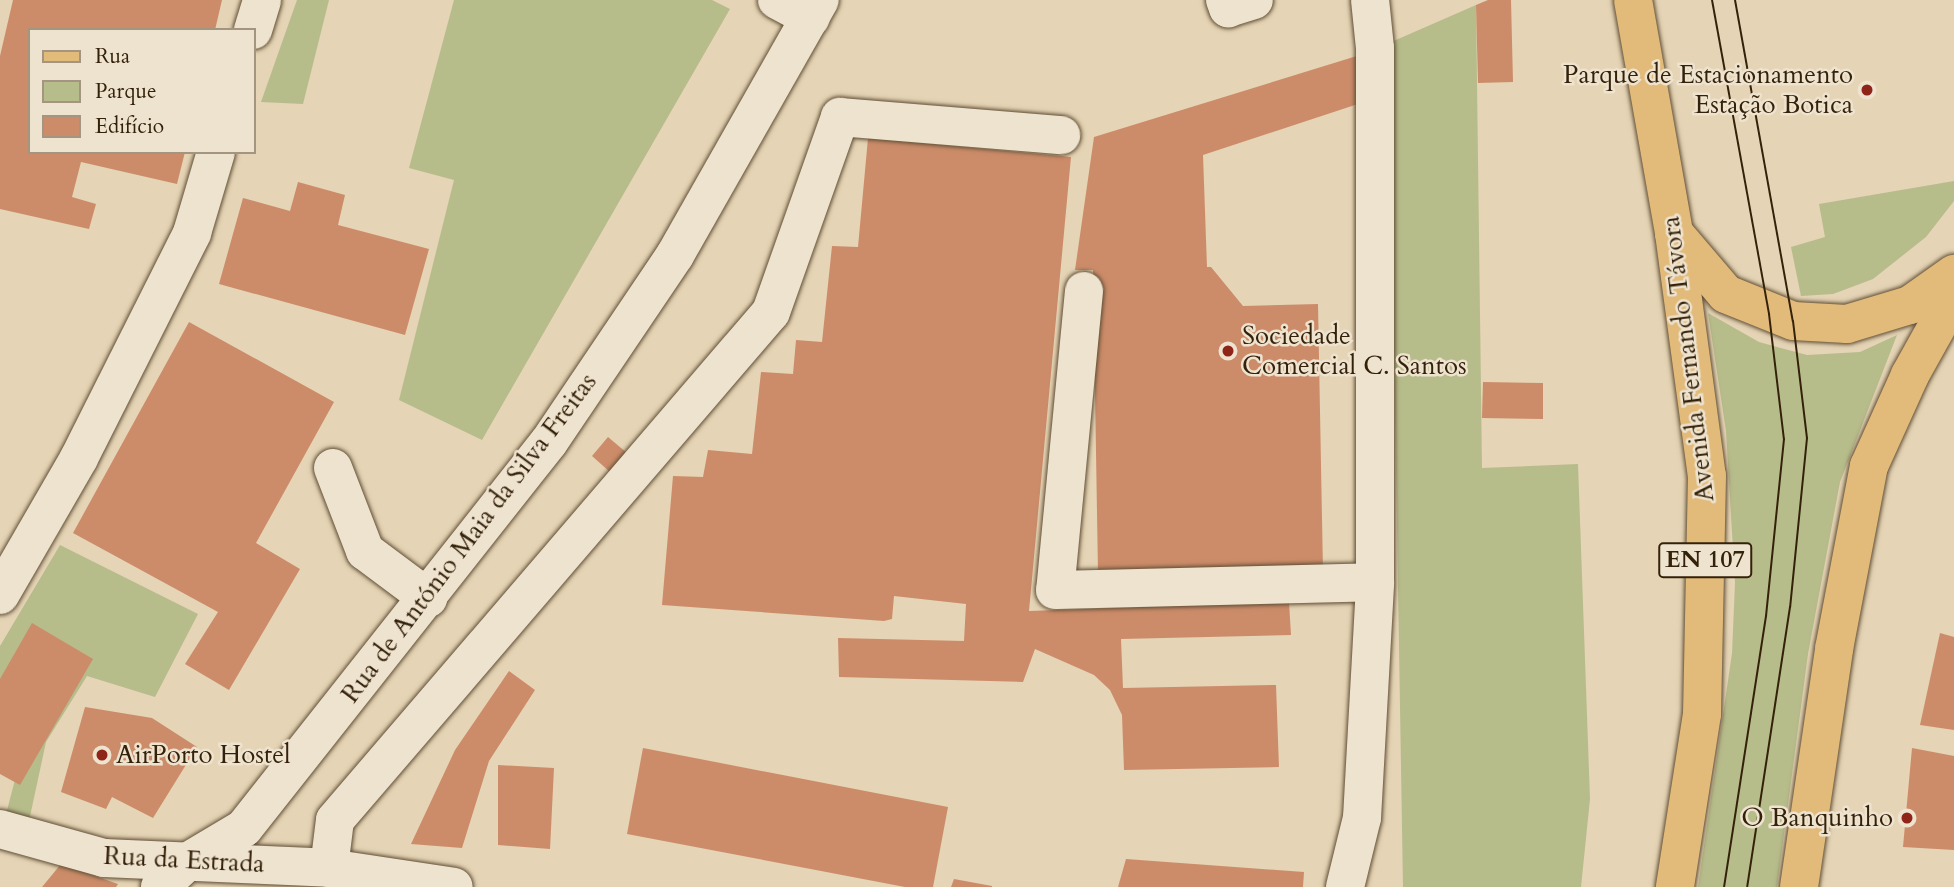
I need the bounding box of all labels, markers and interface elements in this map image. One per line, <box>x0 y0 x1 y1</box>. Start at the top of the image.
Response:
legend <box>28 28 256 154</box>
text: Rua <box>95 42 130 71</box>
place label: Parque de Estacionamento Estação Botica <box>1563 59 1853 120</box>
text: Parque <box>95 77 156 106</box>
marker: Parque de Estacionamento Estação Botica <box>1859 82 1875 98</box>
text: Edifício <box>95 112 164 141</box>
street label: Avenida Fernando Távora <box>1655 214 1721 504</box>
place label: Sociedade Comercial C. Santos <box>1242 320 1467 382</box>
marker: Sociedade Comercial C. Santos <box>1220 343 1236 359</box>
street label: Rua de António Maia da Silva Freitas <box>335 367 603 709</box>
road number: EN 107 <box>1658 540 1752 580</box>
place label: AirPorto Hostel <box>116 739 291 771</box>
marker: AirPorto Hostel <box>94 747 110 763</box>
place label: O Banquinho <box>1741 802 1893 834</box>
marker: O Banquinho <box>1899 810 1915 826</box>
street label: Rua da Estrada <box>103 840 265 880</box>

